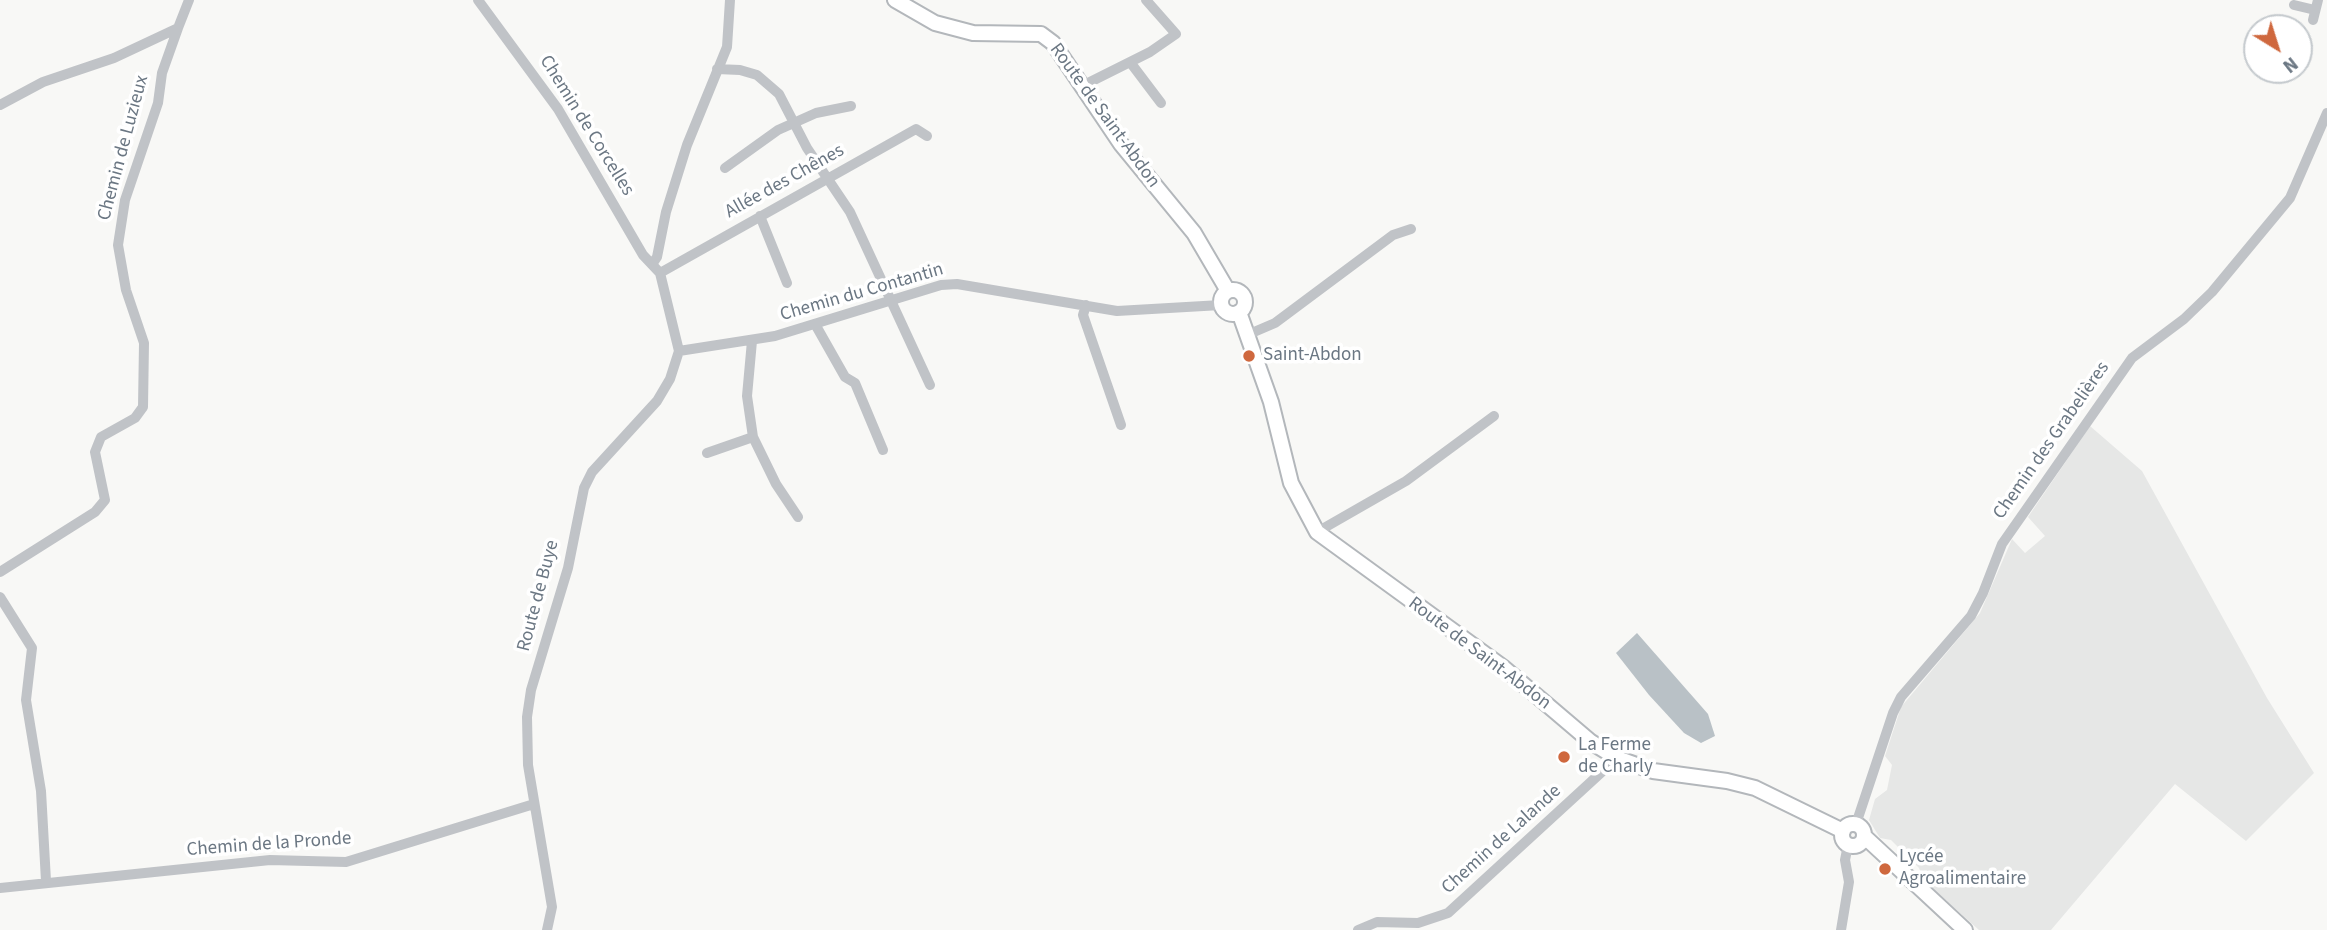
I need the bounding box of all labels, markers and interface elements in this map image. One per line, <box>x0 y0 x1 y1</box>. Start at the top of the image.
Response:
north arrow <box>2243 14 2313 84</box>
street label: Route de Saint-Abdon <box>1044 39 1164 193</box>
text: N <box>2277 50 2303 79</box>
street label: Chemin de Corcelles <box>534 52 638 200</box>
street label: Chemin de Luzieux <box>94 73 154 223</box>
street label: Allée des Chênes <box>721 140 849 224</box>
street label: Chemin du Contantin <box>778 259 946 327</box>
place label: Saint-Abdon <box>1263 345 1362 367</box>
marker: Saint-Abdon <box>1241 348 1257 364</box>
street label: Chemin des Grabelières <box>1989 358 2115 524</box>
street label: Route de Buye <box>513 538 565 654</box>
street label: Route de Saint-Abdon <box>1403 593 1555 715</box>
place label: La Ferme de Charly <box>1578 735 1653 779</box>
marker: La Ferme de Charly <box>1556 749 1572 765</box>
street label: Chemin de Lalande <box>1438 780 1566 900</box>
street label: Chemin de la Pronde <box>186 828 352 862</box>
place label: Lycée Agroalimentaire <box>1899 847 2026 891</box>
marker: Lycée Agroalimentaire <box>1877 861 1893 877</box>

